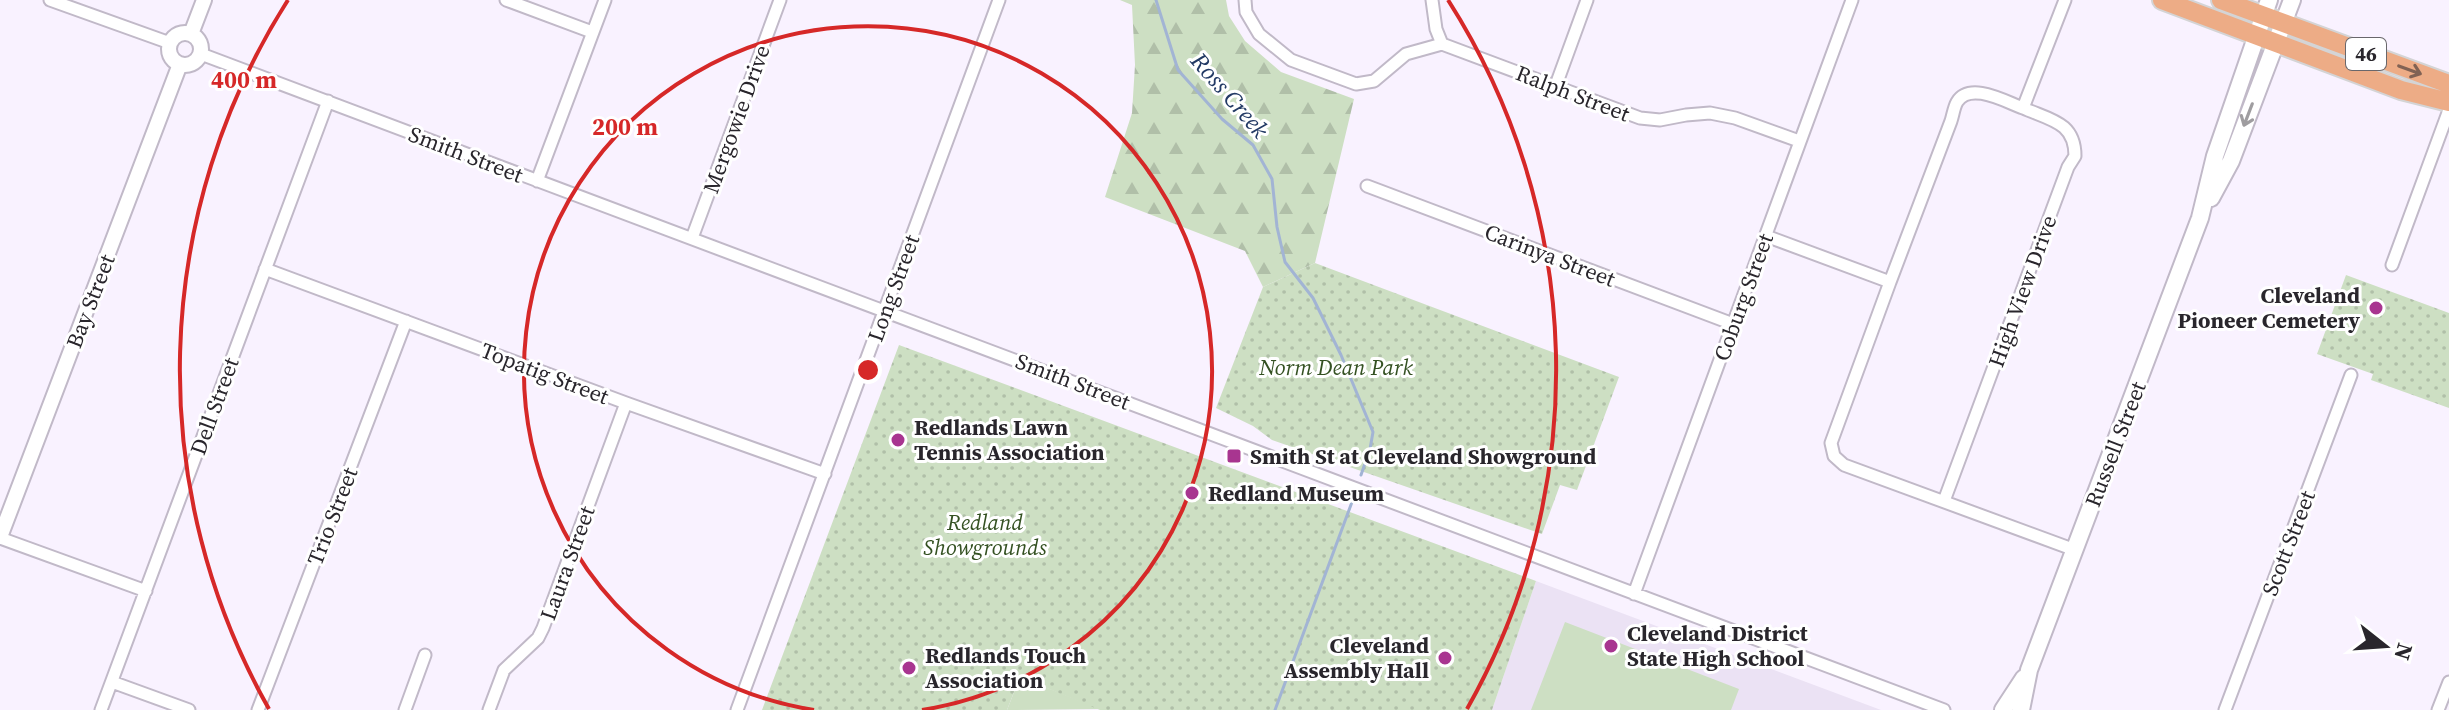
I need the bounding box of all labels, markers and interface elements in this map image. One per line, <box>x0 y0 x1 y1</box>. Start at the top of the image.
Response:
road number: 46 <box>2346 38 2386 70</box>
street label: Mergowie Drive <box>695 41 777 197</box>
water label: Ross Creek <box>1183 44 1277 145</box>
street label: Ralph Street <box>1512 58 1635 129</box>
text: 400 m <box>211 63 277 96</box>
one-way arrow <box>2397 64 2421 78</box>
one-way arrow <box>2240 102 2254 127</box>
text: 200 m <box>592 110 658 143</box>
street label: Smith Street <box>405 118 528 190</box>
street label: High View Drive <box>1981 211 2063 371</box>
street label: Carinya Street <box>1480 216 1620 294</box>
street label: Coburg Street <box>1706 228 1780 365</box>
street label: Long Street <box>860 229 927 346</box>
street label: Bay Street <box>58 249 122 352</box>
place label: Cleveland Pioneer Cemetery <box>2177 280 2360 335</box>
marker: Cleveland Pioneer Cemetery <box>2367 299 2385 317</box>
street label: Topatig Street <box>477 335 614 411</box>
street label: Smith Street <box>1012 345 1135 417</box>
street label: Dell Street <box>183 352 246 459</box>
park label: Norm Dean Park <box>1258 352 1413 382</box>
centre of rings <box>854 356 882 384</box>
street label: Russell Street <box>2077 376 2153 511</box>
place label: Redlands Lawn Tennis Association <box>914 412 1105 467</box>
marker: Redlands Lawn Tennis Association <box>889 431 907 449</box>
place label: Smith St at Cleveland Showground <box>1250 441 1596 471</box>
marker: Smith St at Cleveland Showground <box>1225 447 1243 465</box>
street label: Trio Street <box>300 462 365 569</box>
place label: Redland Museum <box>1208 478 1384 508</box>
marker: Redland Museum <box>1183 484 1201 502</box>
street label: Scott Street <box>2254 485 2322 600</box>
street label: Laura Street <box>532 501 602 624</box>
park label: Redland Showgrounds <box>923 507 1047 562</box>
north arrow <box>2345 606 2425 686</box>
place label: Cleveland District State High School <box>1627 618 1809 673</box>
place label: Cleveland Assembly Hall <box>1284 630 1429 685</box>
marker: Cleveland District State High School <box>1602 637 1620 655</box>
place label: Redlands Touch Association <box>925 640 1087 695</box>
text: N <box>2387 640 2421 664</box>
marker: Cleveland Assembly Hall <box>1436 649 1454 667</box>
marker: Redlands Touch Association <box>900 659 918 677</box>

